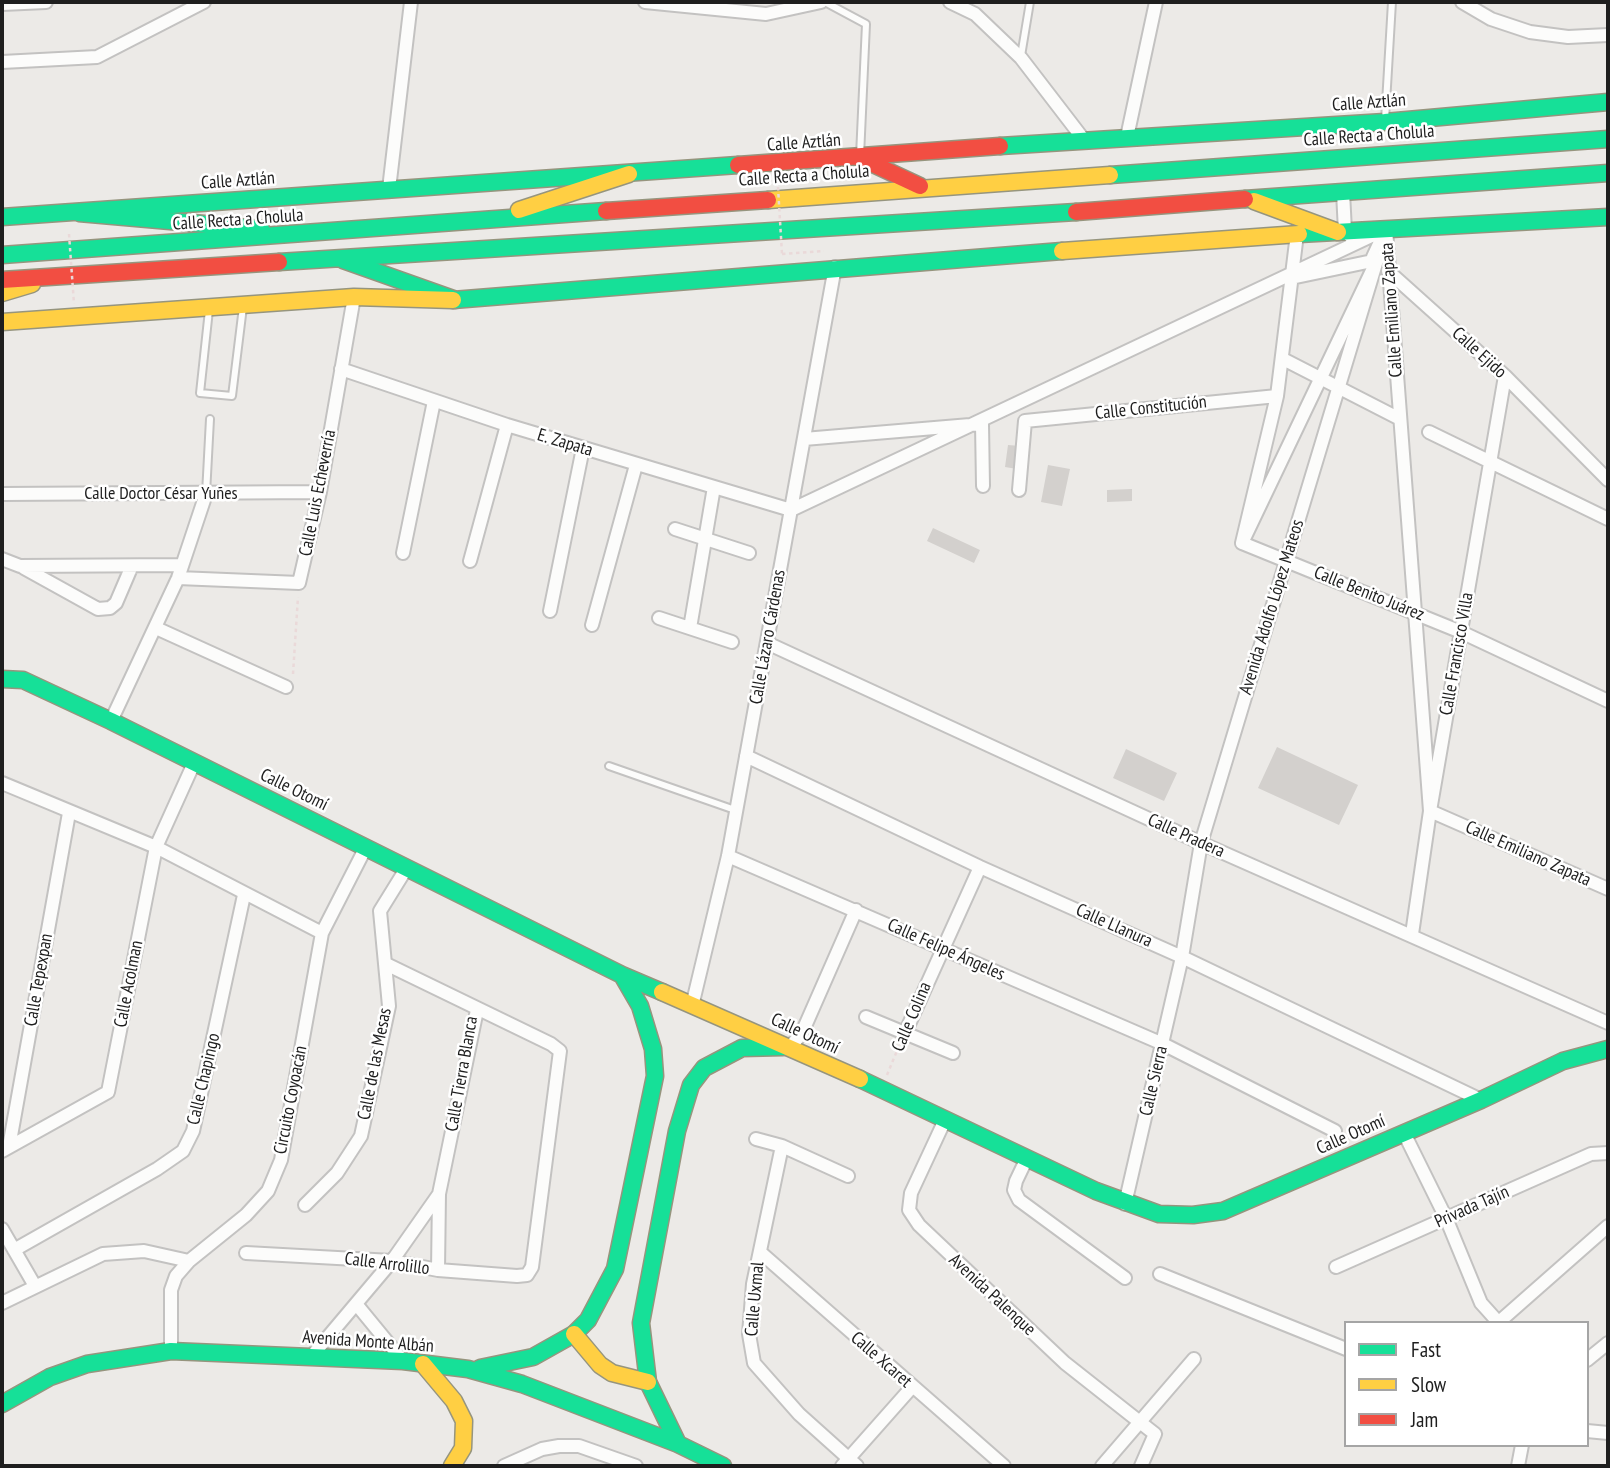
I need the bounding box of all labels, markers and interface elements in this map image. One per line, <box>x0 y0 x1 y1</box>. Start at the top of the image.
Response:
street label: Calle Aztlán <box>1331 90 1407 116</box>
street label: Calle Recta a Cholula <box>1303 121 1435 151</box>
street label: Calle Aztlán <box>766 130 842 156</box>
street label: Calle Recta a Cholula <box>738 161 870 191</box>
street label: Calle Aztlán <box>200 168 276 194</box>
street label: Calle Recta a Cholula <box>172 205 304 235</box>
street label: Calle Emiliano Zapata <box>1377 242 1407 378</box>
street label: Calle Ejido <box>1447 323 1511 383</box>
street label: Calle Constitución <box>1094 391 1208 425</box>
street label: E. Zapata <box>535 424 595 462</box>
street label: Calle Luis Echeverría <box>295 428 341 558</box>
street label: Calle Doctor César Yuñes <box>84 483 238 505</box>
street label: Avenida Adolfo López Mateos <box>1235 517 1309 697</box>
street label: Calle Benito Juárez <box>1311 562 1427 626</box>
street label: Calle Lázaro Cárdenas <box>746 568 790 706</box>
street label: Calle Francisco Villa <box>1436 591 1478 717</box>
street label: Calle Otomí <box>256 764 332 816</box>
street label: Calle Pradera <box>1144 809 1228 863</box>
street label: Calle Emiliano Zapata <box>1462 817 1594 891</box>
street label: Calle Llanura <box>1072 900 1156 952</box>
street label: Calle Felipe Ángeles <box>884 914 1008 986</box>
street label: Calle Tepexpan <box>20 932 58 1028</box>
street label: Calle Acolman <box>110 939 148 1029</box>
street label: Calle Colina <box>888 979 936 1055</box>
street label: Calle de las Mesas <box>354 1006 396 1122</box>
street label: Calle Otomí <box>767 1009 843 1059</box>
street label: Calle Tierra Blanca <box>441 1015 483 1133</box>
street label: Calle Chapingo <box>183 1031 225 1127</box>
street label: Circuito Coyoacán <box>270 1044 312 1156</box>
street label: Calle Sierra <box>1135 1044 1173 1118</box>
street label: Calle Otomí <box>1313 1110 1389 1160</box>
street label: Privada Tajín <box>1432 1181 1512 1233</box>
street label: Calle Arrolillo <box>343 1248 431 1280</box>
street label: Avenida Palenque <box>944 1249 1040 1341</box>
street label: Calle Uxmal <box>741 1261 769 1337</box>
legend <box>1344 1321 1589 1447</box>
street label: Avenida Monte Albán <box>302 1327 434 1357</box>
street label: Calle Xcaret <box>846 1328 916 1392</box>
text: Fast <box>1411 1336 1441 1363</box>
text: Slow <box>1411 1371 1446 1398</box>
text: Jam <box>1411 1406 1438 1433</box>

